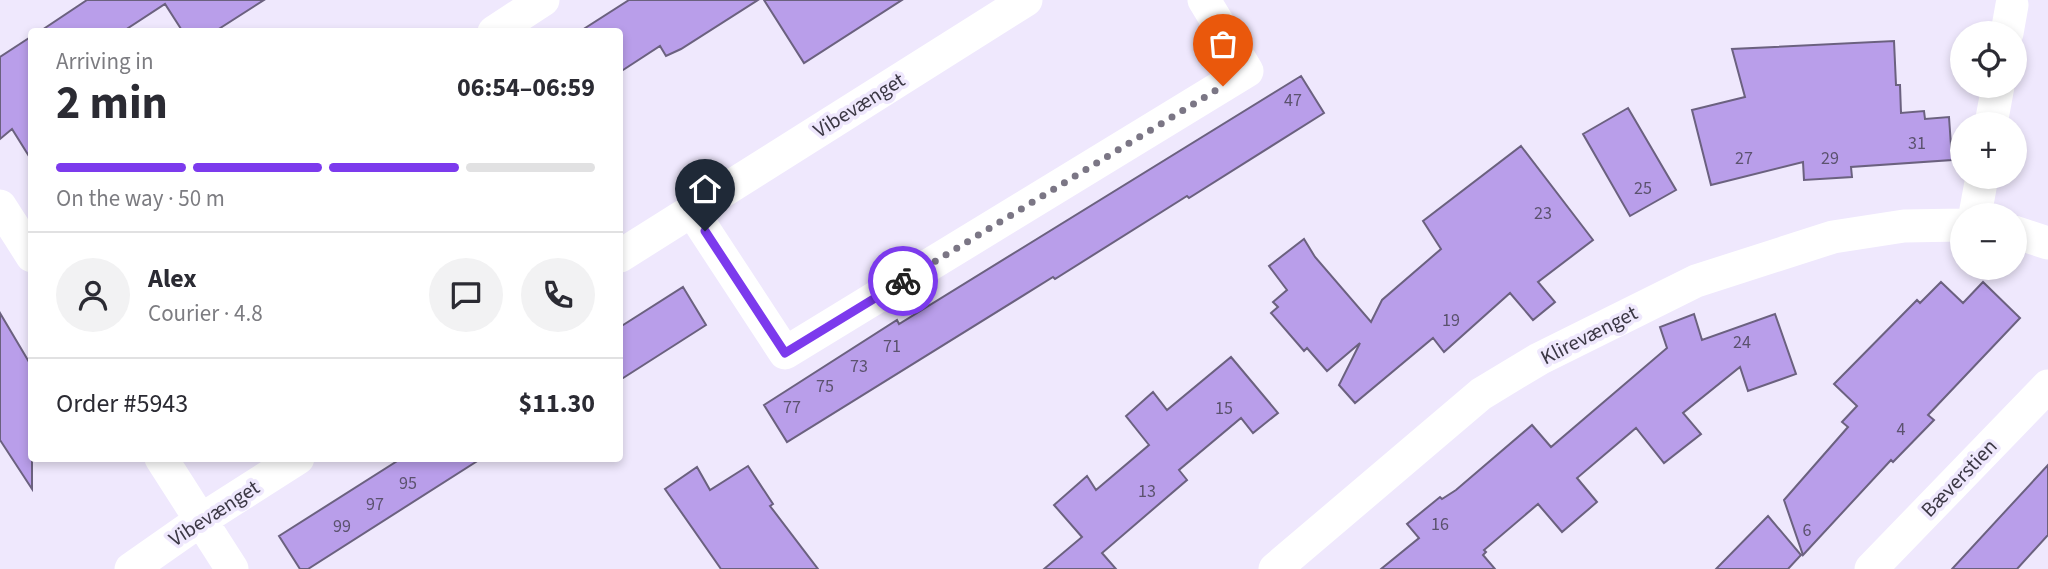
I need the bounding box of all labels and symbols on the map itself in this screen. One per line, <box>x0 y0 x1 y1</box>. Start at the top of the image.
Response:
pin <box>1193 14 1253 86</box>
street label: Vibevænget <box>807 65 911 145</box>
house number: 47 <box>1284 88 1302 113</box>
house number: 31 <box>1908 131 1926 156</box>
house number: 27 <box>1735 146 1753 171</box>
house number: 29 <box>1821 146 1839 171</box>
pin <box>675 159 735 231</box>
house number: 25 <box>1634 176 1652 201</box>
house number: 23 <box>1534 201 1552 226</box>
courier <box>868 246 938 316</box>
street label: Klirevænget <box>1535 298 1643 372</box>
house number: 19 <box>1442 308 1460 333</box>
house number: 24 <box>1733 330 1751 355</box>
house number: 71 <box>883 334 901 359</box>
house number: 73 <box>850 354 868 379</box>
house number: 75 <box>816 374 834 399</box>
house number: 77 <box>783 395 801 420</box>
house number: 15 <box>1215 396 1233 421</box>
house number: 4 <box>1897 417 1906 442</box>
street label: Bæverstien <box>1914 432 2004 524</box>
house number: 95 <box>399 471 417 496</box>
street label: Vibevænget <box>163 472 265 554</box>
house number: 13 <box>1138 479 1156 504</box>
house number: 97 <box>366 492 384 517</box>
house number: 16 <box>1431 512 1449 537</box>
house number: 99 <box>333 514 351 539</box>
house number: 6 <box>1803 518 1812 543</box>

